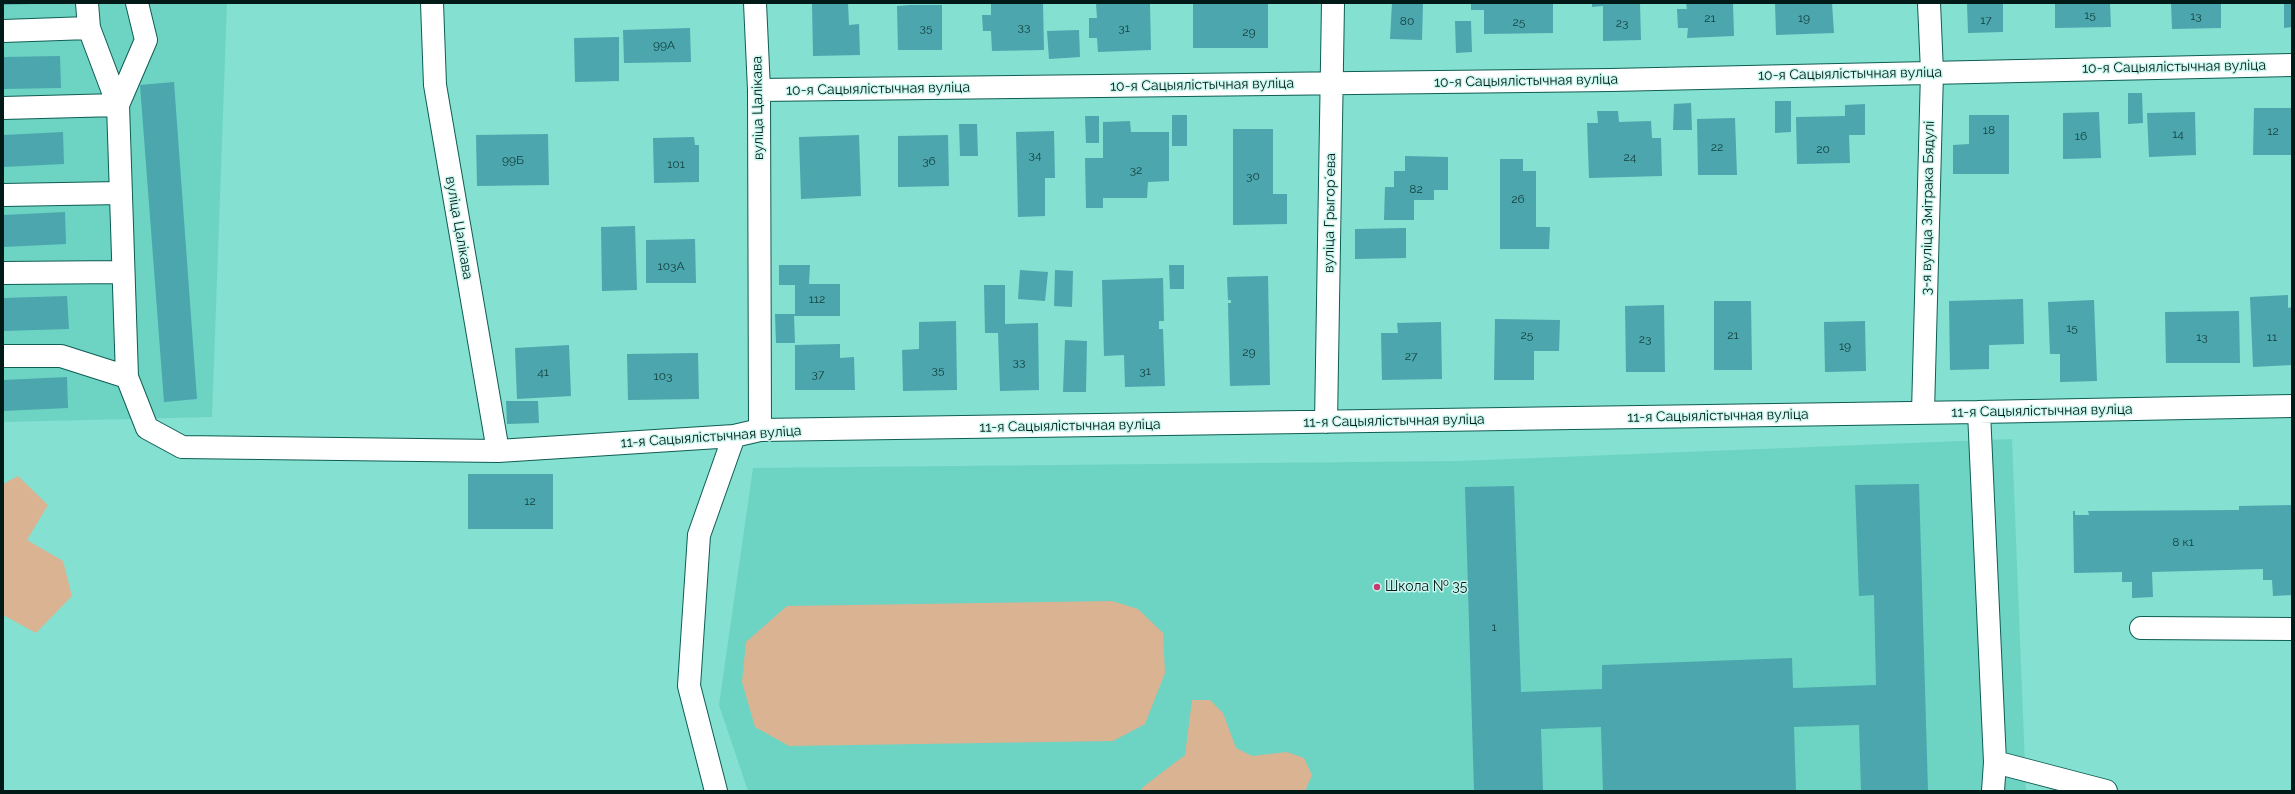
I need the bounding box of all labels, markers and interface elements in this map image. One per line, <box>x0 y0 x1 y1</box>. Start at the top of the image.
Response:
house number: 15 <box>2084 8 2096 22</box>
house number: 13 <box>2190 9 2202 23</box>
house number: 21 <box>1704 11 1716 25</box>
house number: 19 <box>1798 11 1810 25</box>
house number: 17 <box>1980 13 1992 27</box>
house number: 80 <box>1400 14 1414 28</box>
house number: 25 <box>1513 15 1525 29</box>
house number: 23 <box>1616 16 1628 30</box>
house number: 33 <box>1018 20 1030 34</box>
house number: 35 <box>920 21 932 35</box>
house number: 31 <box>1118 21 1130 35</box>
house number: 29 <box>1242 25 1256 39</box>
house number: 99А <box>653 38 675 52</box>
street label: вуліца Цалікава <box>749 56 767 160</box>
street label: 10-я Сацыялістычная вуліца <box>2082 57 2266 77</box>
street label: 10-я Сацыялістычная вуліца <box>1758 64 1942 84</box>
street label: 10-я Сацыялістычная вуліца <box>1434 71 1618 91</box>
street label: 10-я Сацыялістычная вуліца <box>1110 75 1294 95</box>
street label: 10-я Сацыялістычная вуліца <box>786 79 970 99</box>
street label: 3-я вуліца Змітрака Бядулі <box>1918 121 1938 295</box>
house number: 18 <box>1983 123 1995 137</box>
house number: 12 <box>2267 124 2279 138</box>
house number: 14 <box>2172 127 2184 141</box>
house number: 16 <box>2075 129 2087 143</box>
house number: 22 <box>1711 140 1723 154</box>
house number: 20 <box>1816 142 1830 156</box>
house number: 34 <box>1029 148 1041 162</box>
house number: 24 <box>1624 150 1636 164</box>
house number: 99Б <box>502 153 524 167</box>
street label: вуліца Грыгорʼева <box>1321 153 1339 273</box>
house number: 36 <box>922 154 936 168</box>
house number: 101 <box>667 157 685 171</box>
house number: 32 <box>1130 163 1142 177</box>
house number: 30 <box>1246 169 1260 183</box>
street label: вуліца Цалікава <box>442 175 476 281</box>
house number: 82 <box>1409 182 1423 196</box>
house number: 26 <box>1511 192 1525 206</box>
house number: 103А <box>658 259 684 273</box>
house number: 112 <box>809 292 825 306</box>
house number: 15 <box>2066 321 2078 335</box>
house number: 25 <box>1521 328 1533 342</box>
house number: 21 <box>1727 328 1739 342</box>
house number: 13 <box>2196 330 2208 344</box>
house number: 11 <box>2267 330 2277 344</box>
house number: 23 <box>1639 332 1651 346</box>
house number: 19 <box>1839 339 1851 353</box>
house number: 29 <box>1242 345 1256 359</box>
house number: 27 <box>1405 349 1417 363</box>
house number: 33 <box>1013 355 1025 369</box>
house number: 35 <box>932 363 944 377</box>
house number: 31 <box>1139 364 1151 378</box>
house number: 41 <box>537 365 549 379</box>
house number: 37 <box>812 367 824 381</box>
house number: 103 <box>654 369 672 383</box>
street label: 11-я Сацыялістычная вуліца <box>1951 401 2133 421</box>
street label: 11-я Сацыялістычная вуліца <box>1627 406 1809 426</box>
street label: 11-я Сацыялістычная вуліца <box>1303 411 1485 431</box>
street label: 11-я Сацыялістычная вуліца <box>979 416 1161 436</box>
street label: 11-я Сацыялістычная вуліца <box>620 422 802 452</box>
house number: 12 <box>524 494 536 508</box>
house number: 8 к1 <box>2172 535 2194 549</box>
place label: Школа № 35 <box>1385 579 1467 595</box>
marker: Школа № 35 <box>1372 582 1382 592</box>
house number: 1 <box>1491 620 1497 634</box>

